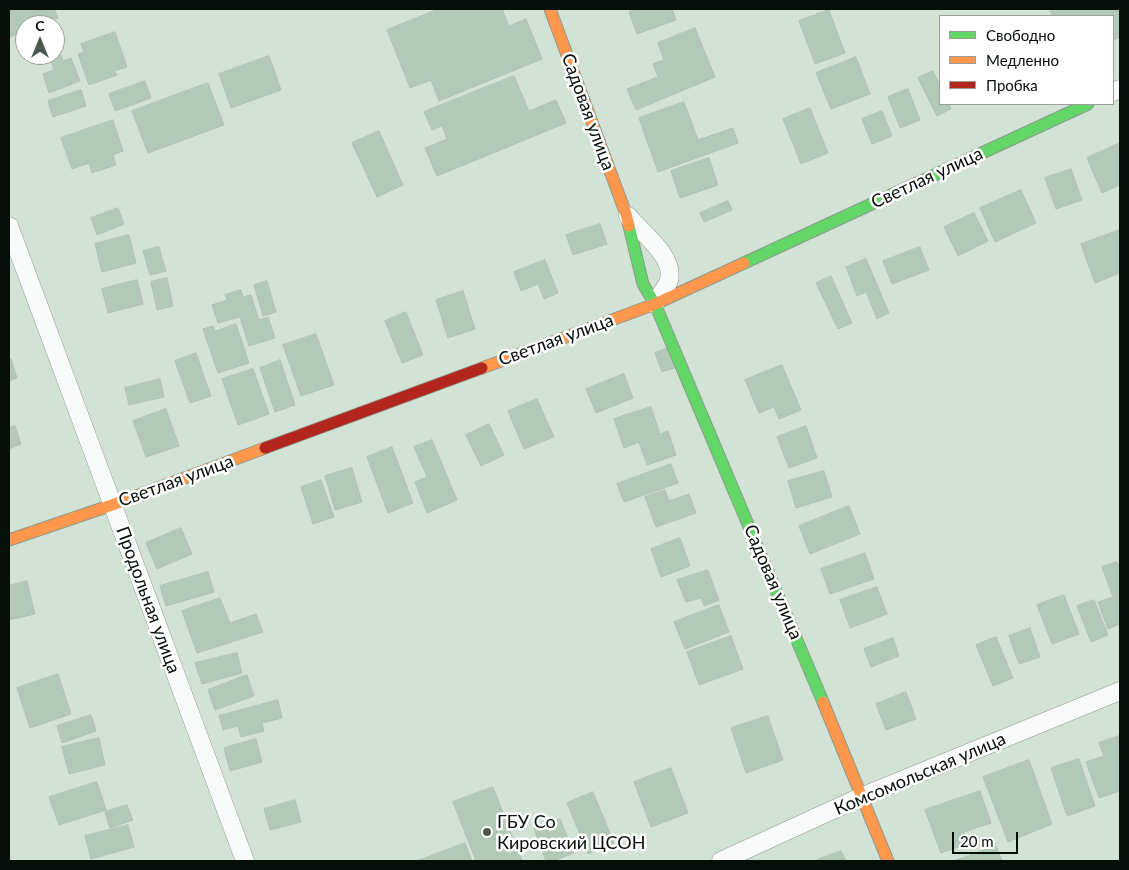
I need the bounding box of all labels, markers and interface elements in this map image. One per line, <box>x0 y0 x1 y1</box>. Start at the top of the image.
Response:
north arrow <box>15 15 65 65</box>
legend <box>939 15 1114 105</box>
text: С <box>35 17 45 34</box>
text: Свободно <box>986 26 1055 44</box>
street label: Садовая улица <box>557 51 619 173</box>
text: Медленно <box>986 51 1059 69</box>
text: Пробка <box>986 76 1038 94</box>
street label: Светлая улица <box>868 143 986 213</box>
street label: Светлая улица <box>496 309 616 371</box>
street label: Светлая улица <box>116 450 236 512</box>
street label: Садовая улица <box>739 521 807 643</box>
street label: Продольная улица <box>111 524 185 676</box>
street label: Комсомольская улица <box>831 728 1009 820</box>
place label: ГБУ Со Кировский ЦСОН <box>497 811 645 854</box>
scale bar <box>954 822 1020 854</box>
marker: ГБУ Со Кировский ЦСОН <box>481 826 493 838</box>
text: 20 m <box>960 832 994 850</box>

